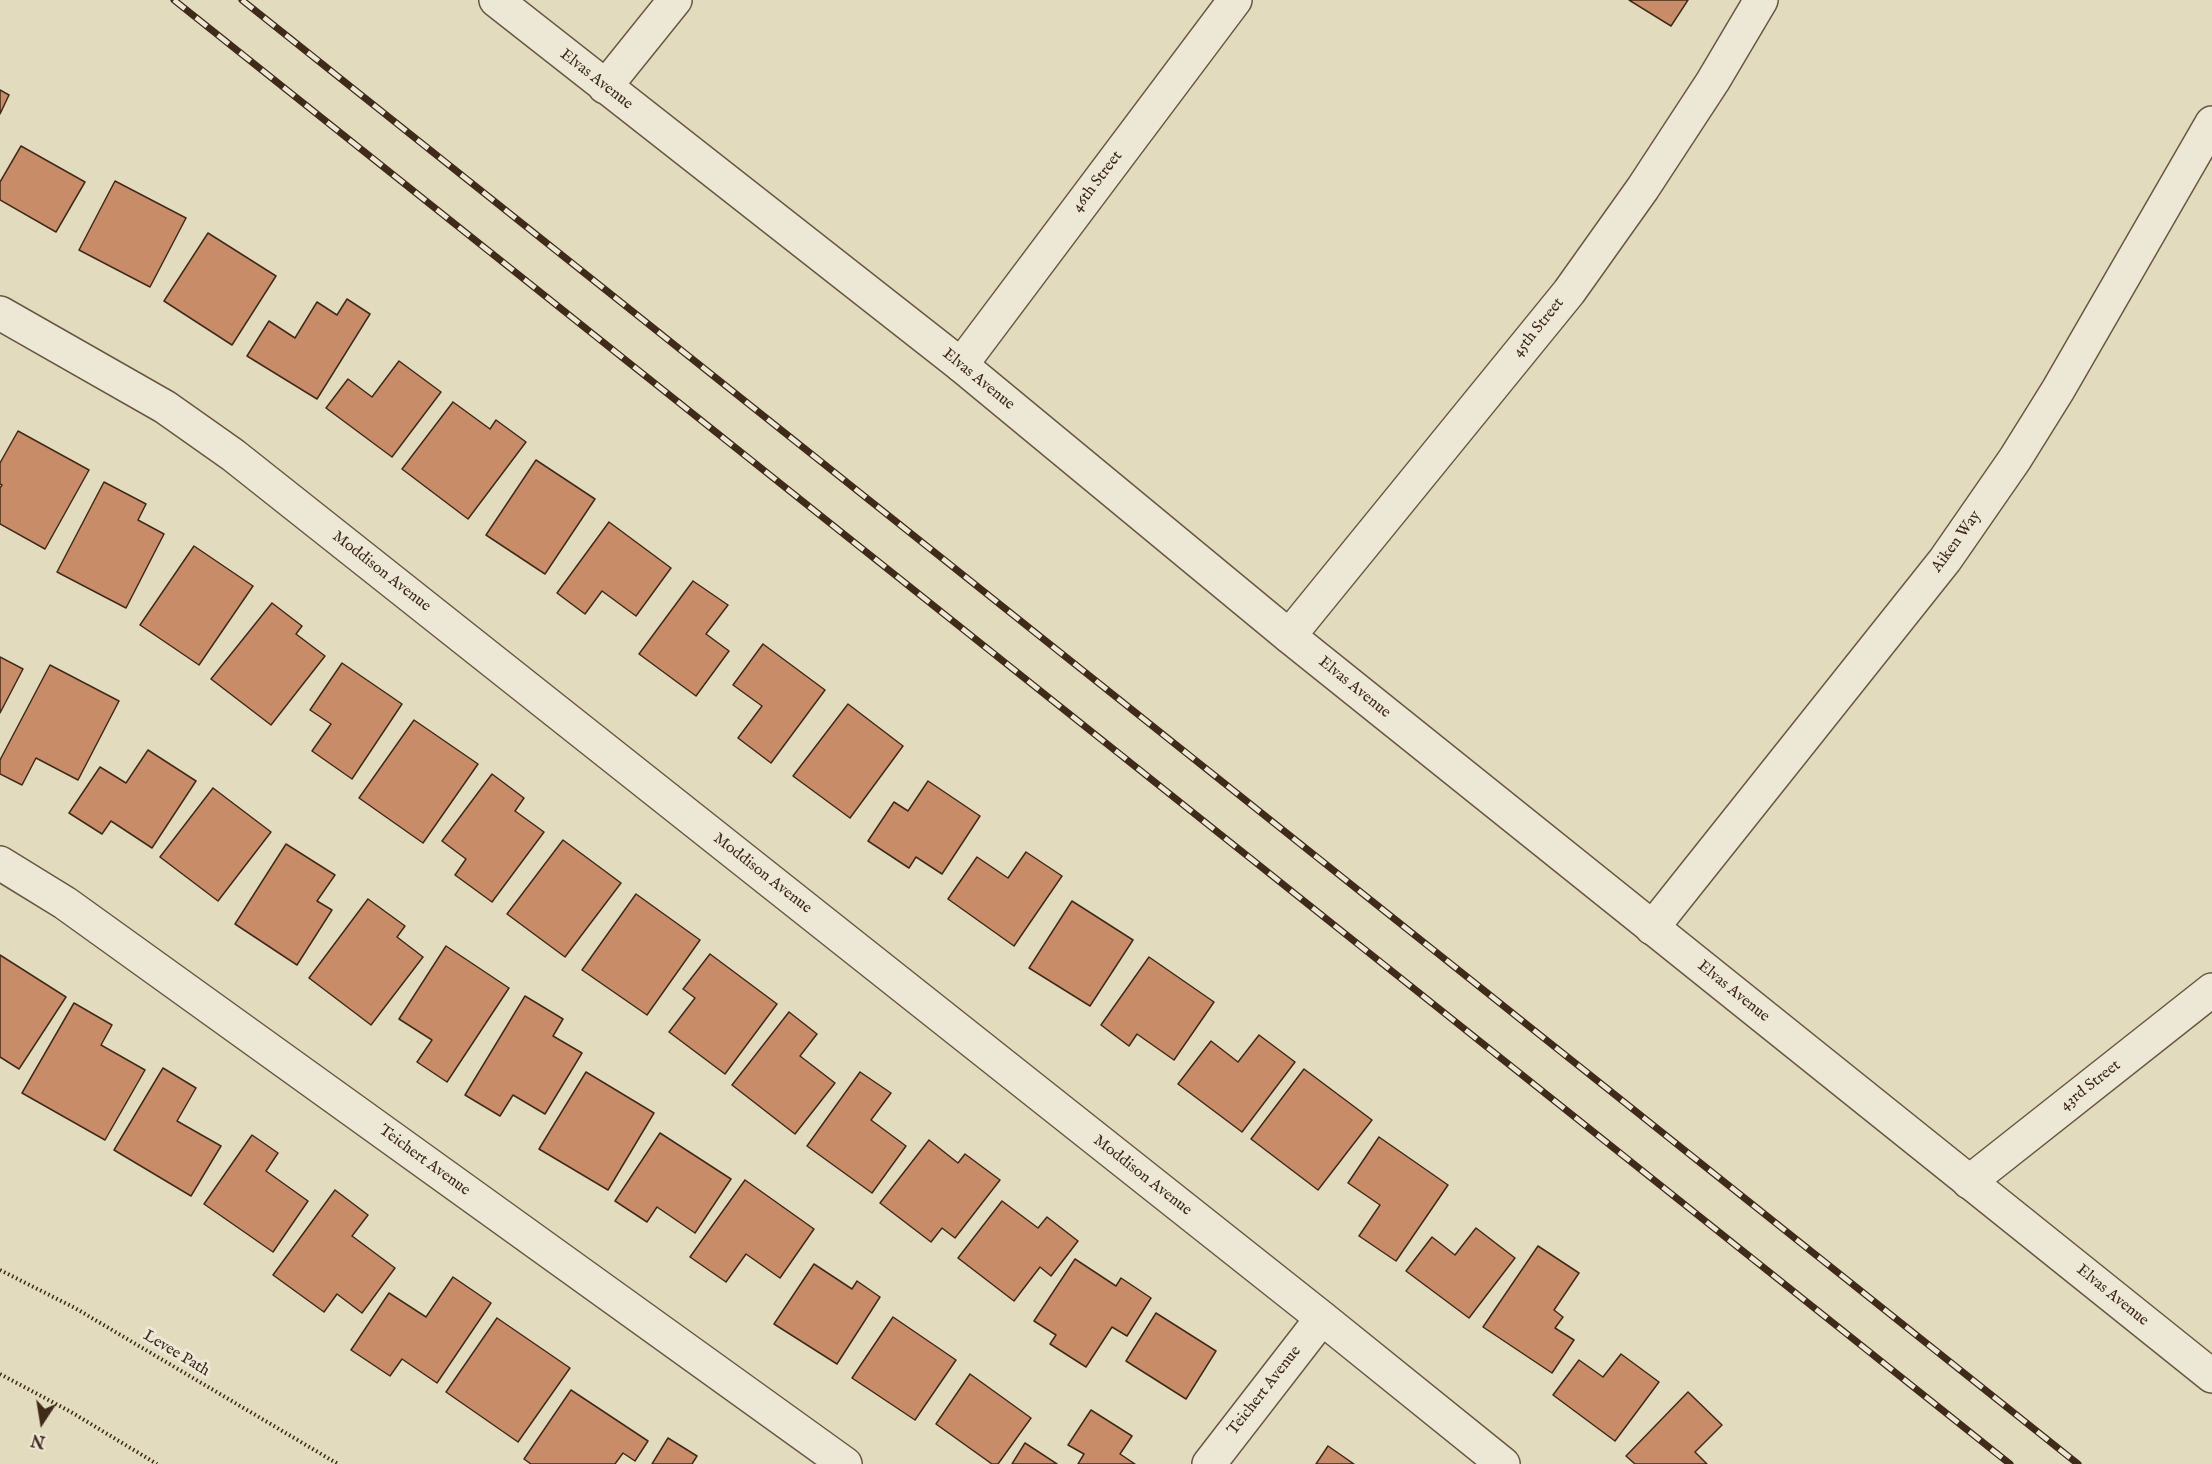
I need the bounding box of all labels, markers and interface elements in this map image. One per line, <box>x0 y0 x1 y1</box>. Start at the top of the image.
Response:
street label: Elvas Avenue <box>556 46 636 114</box>
street label: 46th Street <box>1069 148 1127 216</box>
street label: 45th Street <box>1509 294 1569 362</box>
street label: Elvas Avenue <box>938 345 1018 415</box>
street label: Aiken Way <box>1928 507 1986 577</box>
street label: Moddison Avenue <box>328 528 434 616</box>
street label: Elvas Avenue <box>1314 653 1394 723</box>
street label: Moddison Avenue <box>709 830 815 918</box>
street label: Elvas Avenue <box>1693 957 1773 1027</box>
street label: 43rd Street <box>2057 1056 2125 1116</box>
street label: Teichert Avenue <box>375 1121 473 1201</box>
street label: Moddison Avenue <box>1089 1132 1195 1220</box>
street label: Elvas Avenue <box>2072 1261 2152 1331</box>
street label: Levee Path <box>139 1327 213 1381</box>
street label: Teichert Avenue <box>1224 1342 1306 1440</box>
north arrow <box>12 1392 72 1452</box>
text: N <box>29 1428 47 1451</box>

